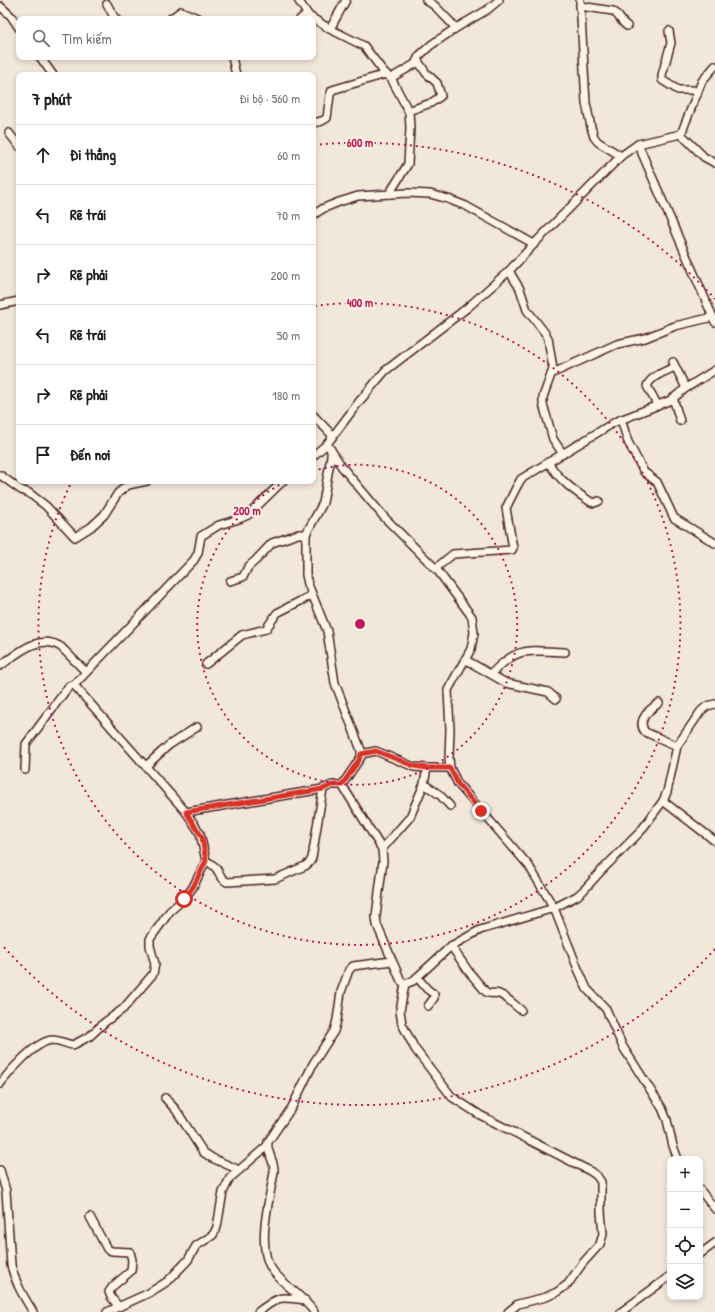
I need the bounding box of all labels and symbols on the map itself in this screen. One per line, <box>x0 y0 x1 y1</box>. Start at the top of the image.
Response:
text: 600 m <box>347 134 373 151</box>
text: 400 m <box>347 294 373 311</box>
text: 200 m <box>233 502 261 519</box>
centre of rings <box>353 617 367 631</box>
route end <box>472 802 490 820</box>
route start <box>175 890 193 908</box>

